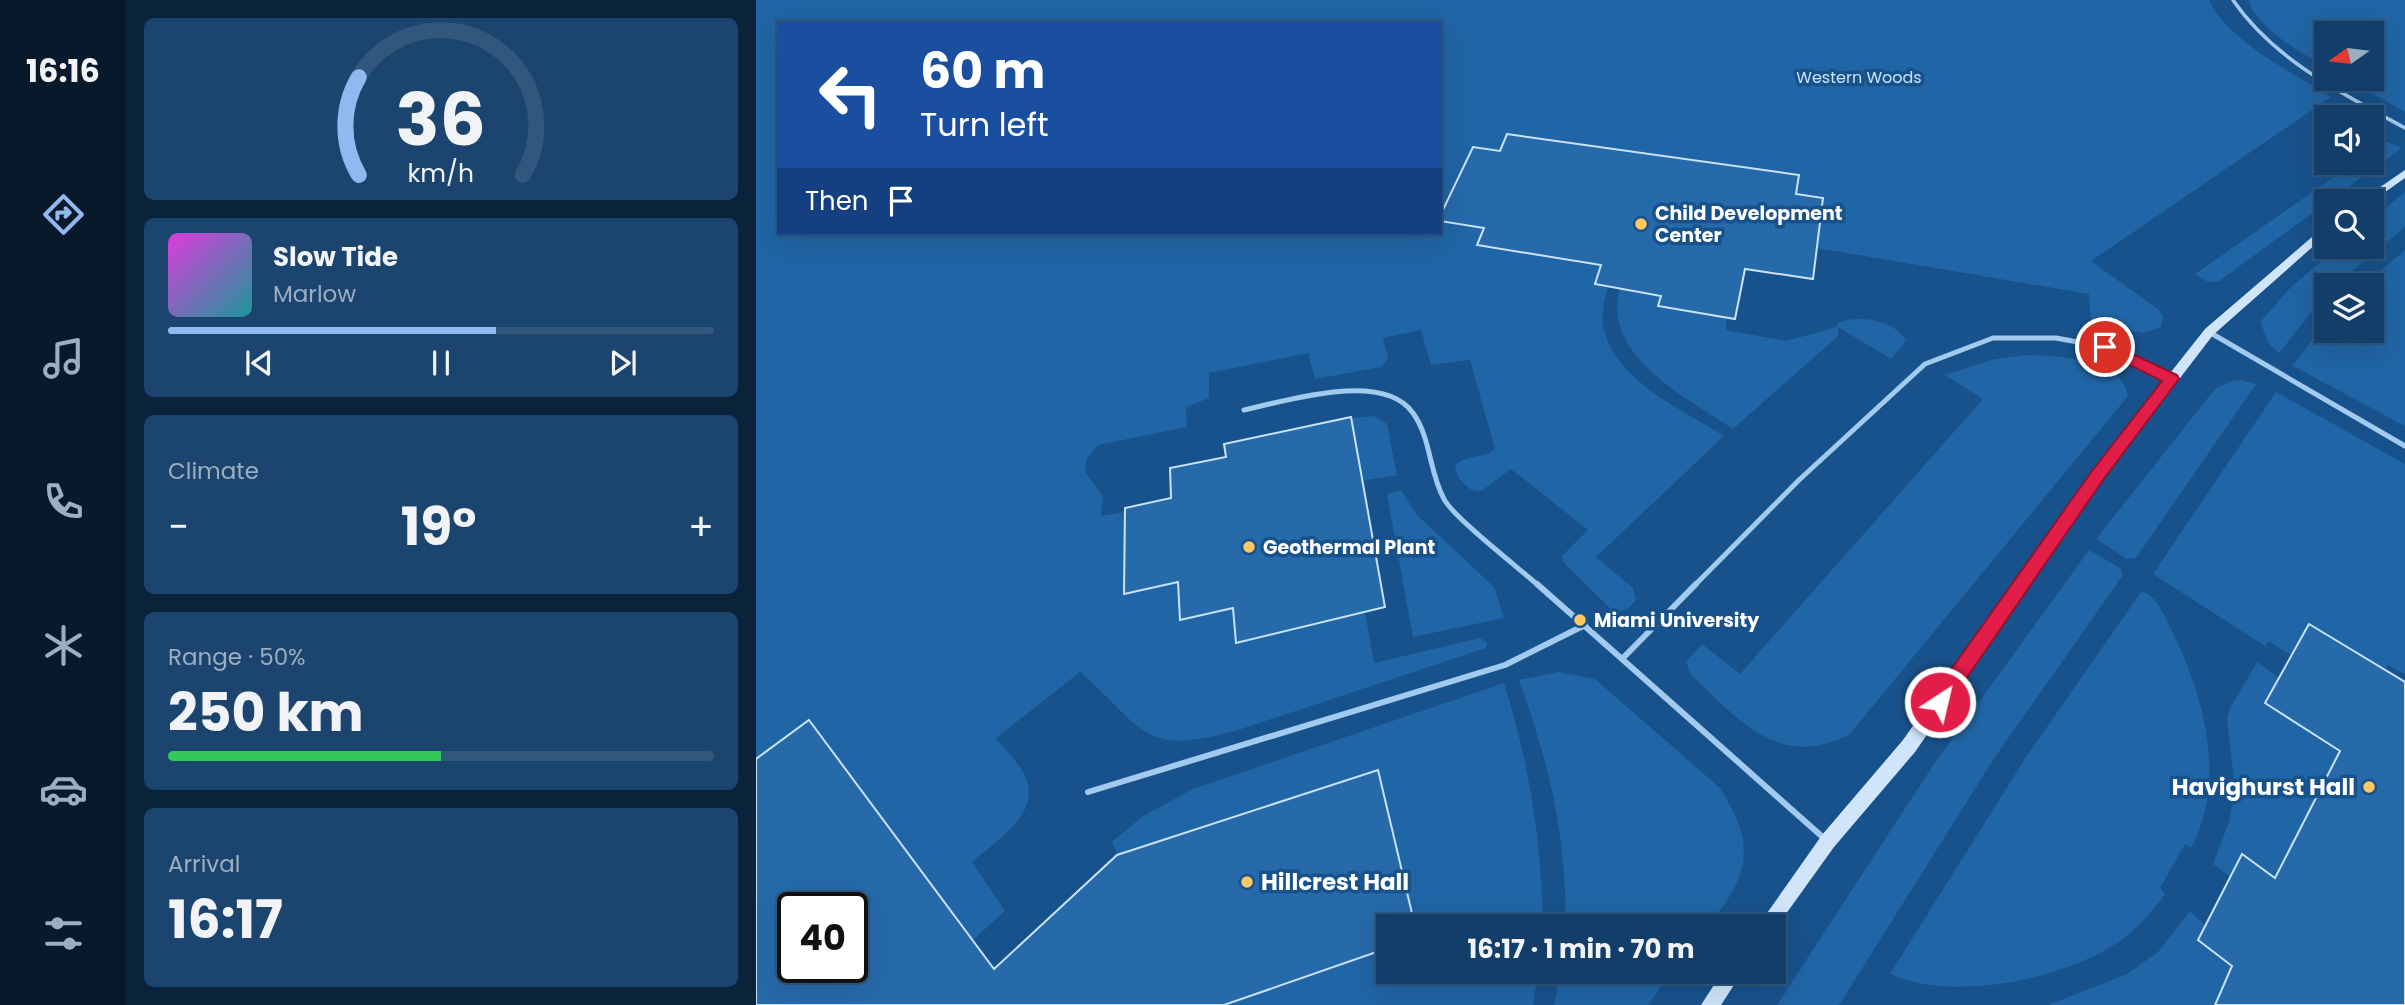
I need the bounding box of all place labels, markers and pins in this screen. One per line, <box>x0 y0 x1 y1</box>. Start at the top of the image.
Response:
place label: Child Development Center <box>1655 200 1843 249</box>
marker: Child Development Center <box>1633 216 1649 232</box>
pin <box>2075 317 2135 377</box>
place label: Geothermal Plant <box>1263 534 1435 561</box>
marker: Geothermal Plant <box>1241 539 1257 555</box>
place label: Miami University <box>1594 607 1760 634</box>
marker: Miami University <box>1572 612 1588 628</box>
place label: Havighurst Hall <box>2172 771 2355 803</box>
marker: Havighurst Hall <box>2361 779 2377 795</box>
place label: Hillcrest Hall <box>1261 866 1409 898</box>
marker: Hillcrest Hall <box>1239 874 1255 890</box>

